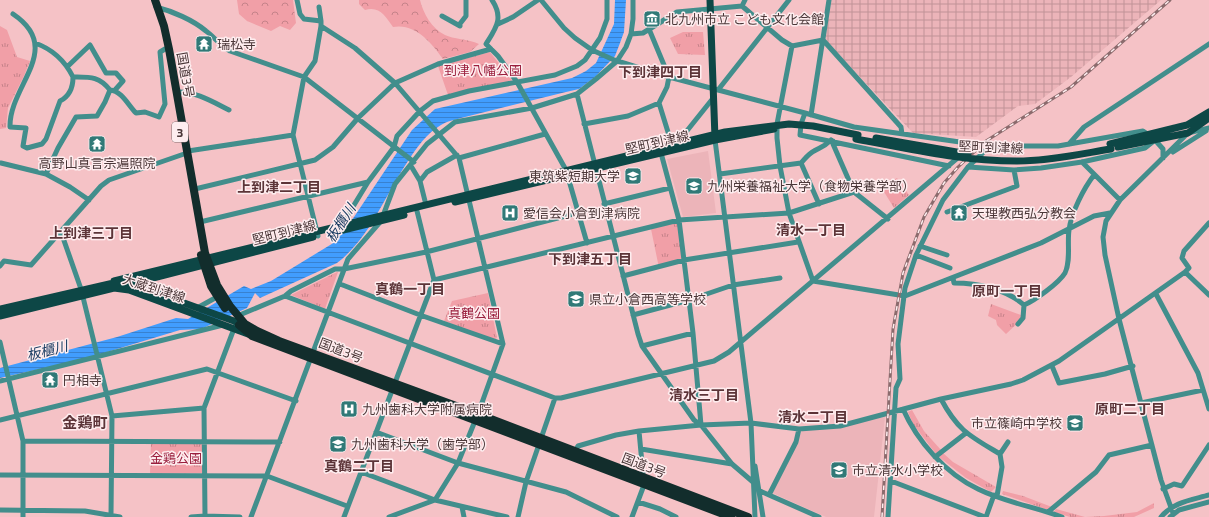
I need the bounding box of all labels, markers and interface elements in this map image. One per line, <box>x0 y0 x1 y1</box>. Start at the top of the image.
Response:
museum icon: 北九州市立 こども文化会館 <box>642 9 662 29</box>
place label: 北九州市立 こども文化会館 <box>665 11 824 27</box>
temple icon: 瑞松寺 <box>194 34 214 54</box>
place label: 瑞松寺 <box>217 36 256 52</box>
street label: 国道3号 <box>174 51 198 99</box>
park label: 到津八幡公園 <box>444 62 522 78</box>
district label: 下到津四丁目 <box>618 63 702 80</box>
road number: 3 <box>172 122 188 142</box>
street label: 堅町到津線 <box>624 127 690 157</box>
temple icon: 高野山真言宗遍照院 <box>87 134 107 154</box>
street label: 堅町到津線 <box>958 138 1024 156</box>
place label: 高野山真言宗遍照院 <box>38 155 156 171</box>
school or university icon: 東筑紫短期大学 <box>623 166 643 186</box>
place label: 東筑紫短期大学 <box>529 168 620 184</box>
school or university icon: 九州栄養福祉大学（食物栄養学部） <box>684 176 704 196</box>
district label: 上到津二丁目 <box>237 178 321 195</box>
place label: 九州栄養福祉大学（食物栄養学部） <box>707 178 915 194</box>
water label: 板櫃川 <box>321 199 360 245</box>
hospital icon: 愛信会小倉到津病院 <box>500 203 520 223</box>
temple icon: 天理教西弘分教会 <box>949 203 969 223</box>
place label: 愛信会小倉到津病院 <box>523 205 640 221</box>
place label: 天理教西弘分教会 <box>972 205 1076 221</box>
street label: 堅町到津線 <box>251 216 317 248</box>
district label: 清水一丁目 <box>776 221 846 238</box>
district label: 上到津三丁目 <box>49 224 133 241</box>
district label: 下到津五丁目 <box>548 250 632 267</box>
street label: 大蔵到津線 <box>121 270 187 306</box>
district label: 真鶴一丁目 <box>375 280 445 297</box>
district label: 原町一丁目 <box>972 282 1042 299</box>
school or university icon: 県立小倉西高等学校 <box>566 289 586 309</box>
place label: 県立小倉西高等学校 <box>589 291 706 307</box>
park label: 真鶴公園 <box>448 305 500 321</box>
street label: 国道3号 <box>317 334 365 366</box>
water label: 板櫃川 <box>25 336 71 363</box>
temple icon: 円相寺 <box>40 370 60 390</box>
place label: 円相寺 <box>63 372 102 388</box>
district label: 清水三丁目 <box>669 386 739 403</box>
hospital icon: 九州歯科大学附属病院 <box>339 399 359 419</box>
district label: 原町二丁目 <box>1095 400 1165 417</box>
place label: 九州歯科大学附属病院 <box>362 401 492 417</box>
district label: 清水二丁目 <box>778 408 848 425</box>
district label: 金鶏町 <box>62 413 108 431</box>
school or university icon: 市立篠崎中学校 <box>1065 413 1085 433</box>
place label: 市立篠崎中学校 <box>971 415 1062 431</box>
school or university icon: 九州歯科大学（歯学部） <box>328 434 348 454</box>
place label: 九州歯科大学（歯学部） <box>351 436 494 452</box>
street label: 国道3号 <box>620 449 668 481</box>
park label: 金鶏公園 <box>150 450 202 466</box>
district label: 真鶴二丁目 <box>324 457 394 474</box>
school or university icon: 市立清水小学校 <box>829 460 849 480</box>
place label: 市立清水小学校 <box>852 462 943 478</box>

